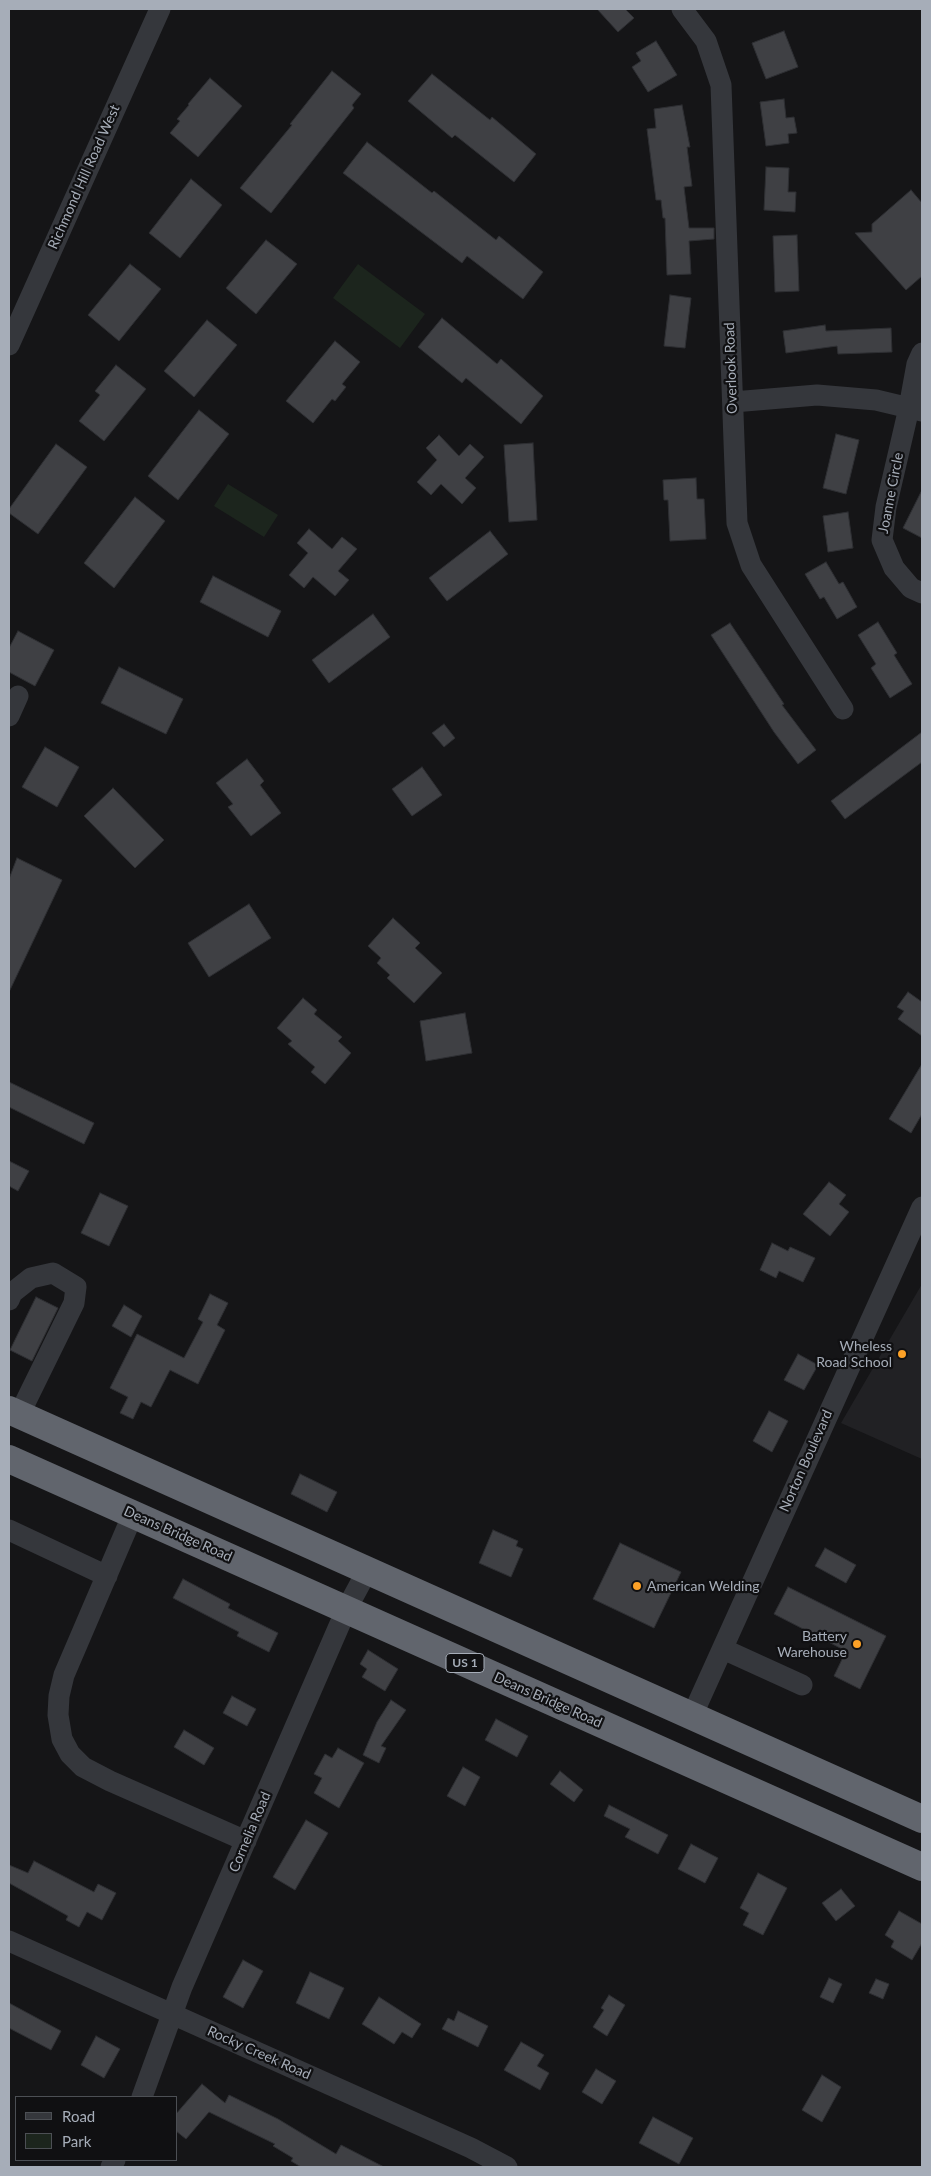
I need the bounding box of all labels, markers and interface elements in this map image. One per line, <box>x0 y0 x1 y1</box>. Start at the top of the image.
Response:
street label: Richmond Hill Road West <box>45 102 123 252</box>
street label: Overlook Road <box>721 322 741 414</box>
street label: Joanne Circle <box>875 451 907 535</box>
place label: Wheless Road School <box>816 1338 892 1370</box>
marker: Wheless Road School <box>896 1348 908 1360</box>
street label: Norton Boulevard <box>776 1407 836 1515</box>
street label: Deans Bridge Road <box>121 1503 235 1565</box>
place label: American Welding <box>647 1578 760 1594</box>
marker: American Welding <box>631 1580 643 1592</box>
place label: Battery Warehouse <box>777 1628 847 1660</box>
marker: Battery Warehouse <box>851 1638 863 1650</box>
road number: US 1 <box>446 1654 484 1672</box>
street label: Deans Bridge Road <box>491 1669 605 1731</box>
street label: Cornelia Road <box>226 1789 274 1875</box>
street label: Rocky Creek Road <box>205 2023 313 2083</box>
legend <box>15 2096 178 2161</box>
text: Road <box>62 2107 95 2125</box>
text: Park <box>62 2132 91 2150</box>

